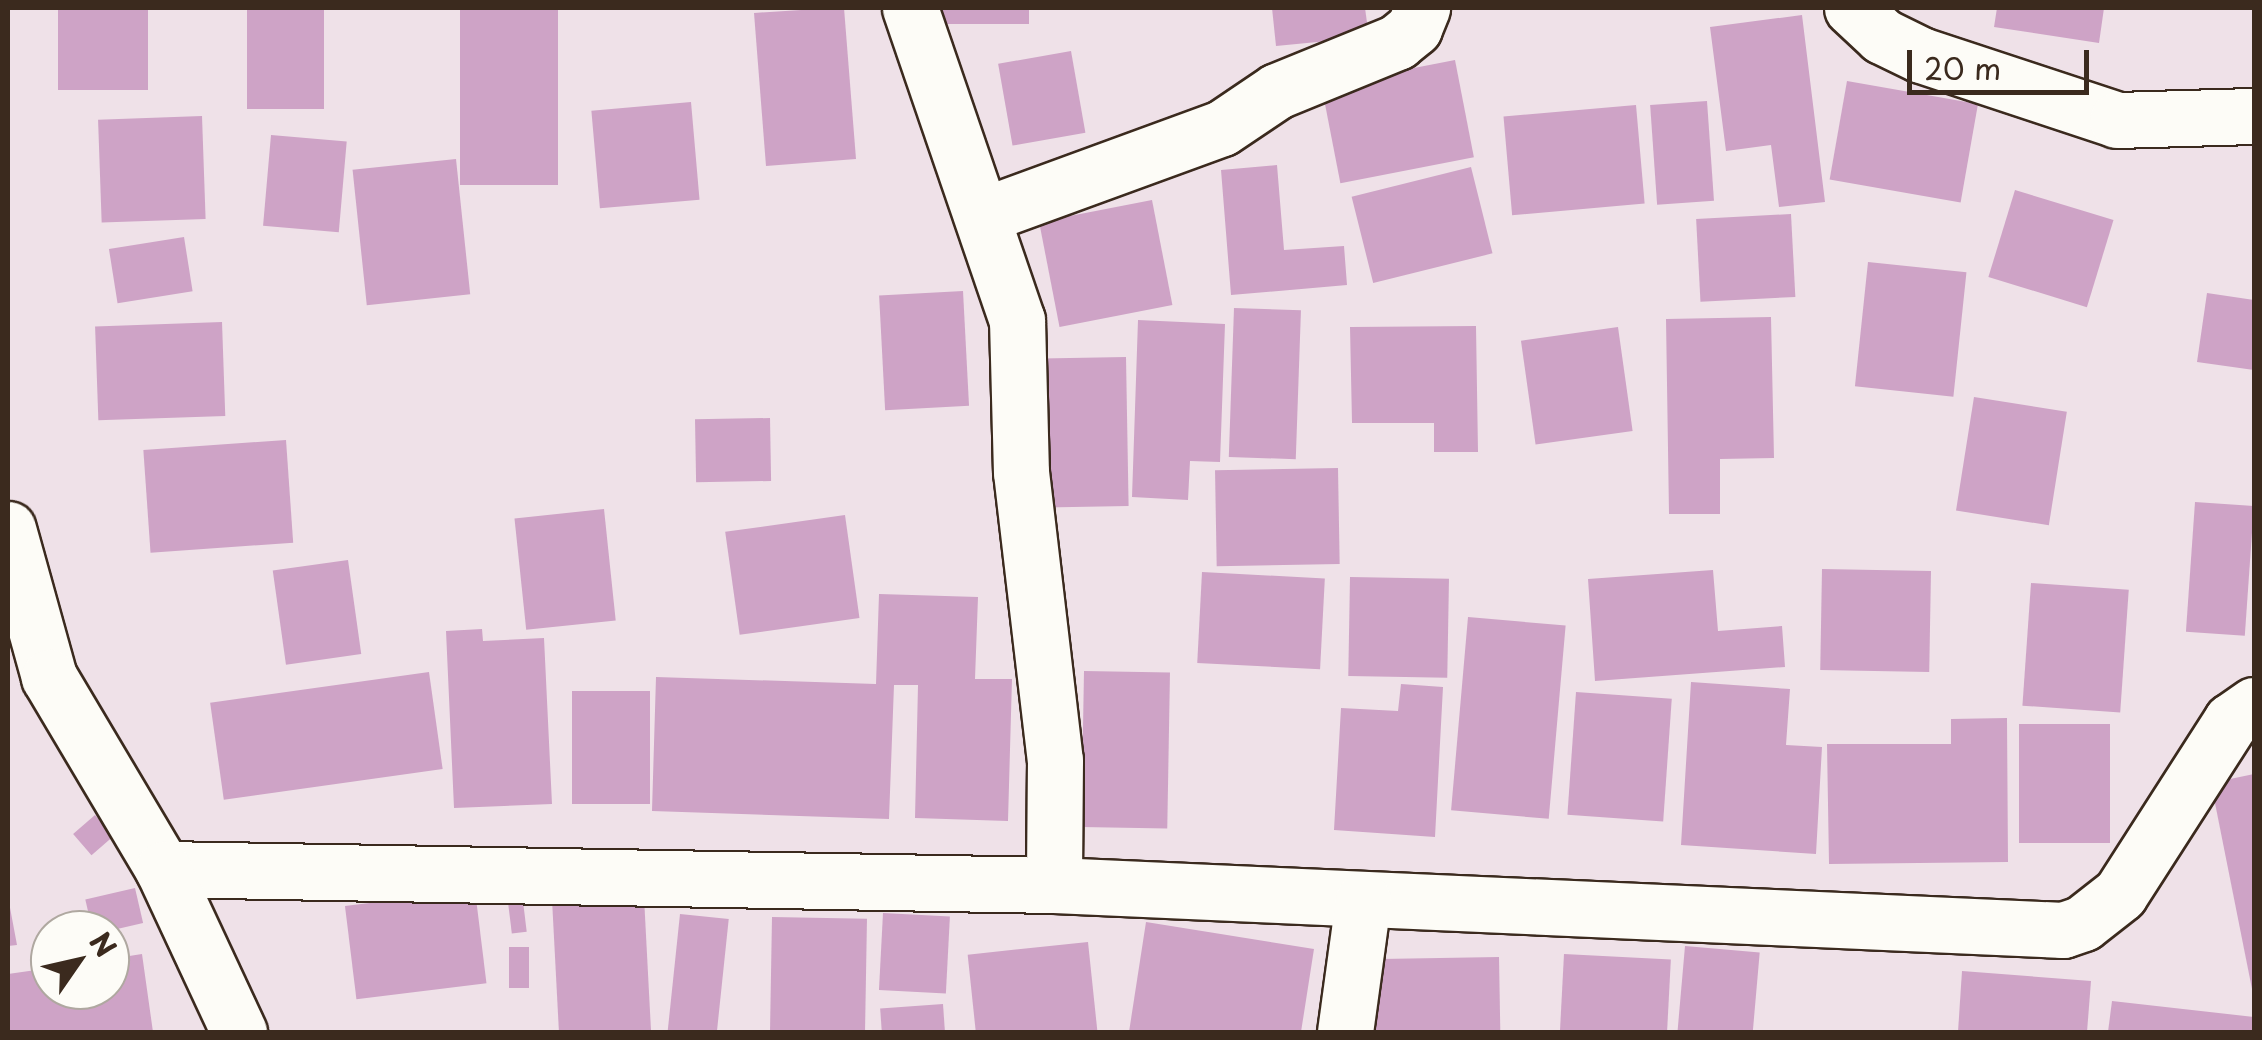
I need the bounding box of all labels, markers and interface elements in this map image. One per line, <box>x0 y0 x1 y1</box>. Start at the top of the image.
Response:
scale bar <box>1912 30 2094 92</box>
text: 20 m <box>1924 45 2001 90</box>
north arrow <box>30 910 130 1010</box>
text: N <box>80 923 128 965</box>

